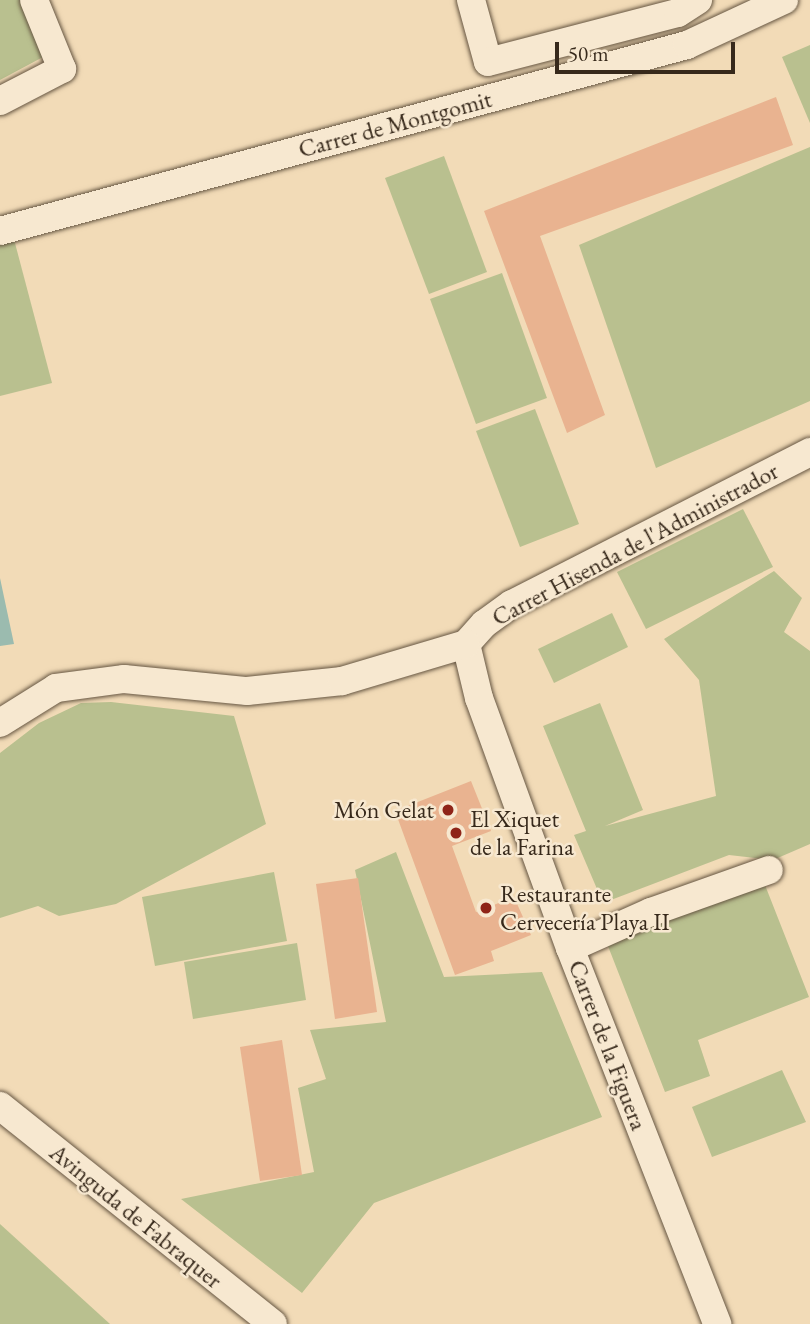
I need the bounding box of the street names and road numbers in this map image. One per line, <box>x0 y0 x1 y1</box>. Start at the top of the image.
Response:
street label: Carrer de Montgomit <box>295 84 495 164</box>
street label: Carrer Hisenda de l'Administrador <box>487 456 783 632</box>
street label: Carrer de la Figuera <box>562 956 654 1134</box>
street label: Avinguda de Fabraquer <box>44 1138 228 1294</box>

